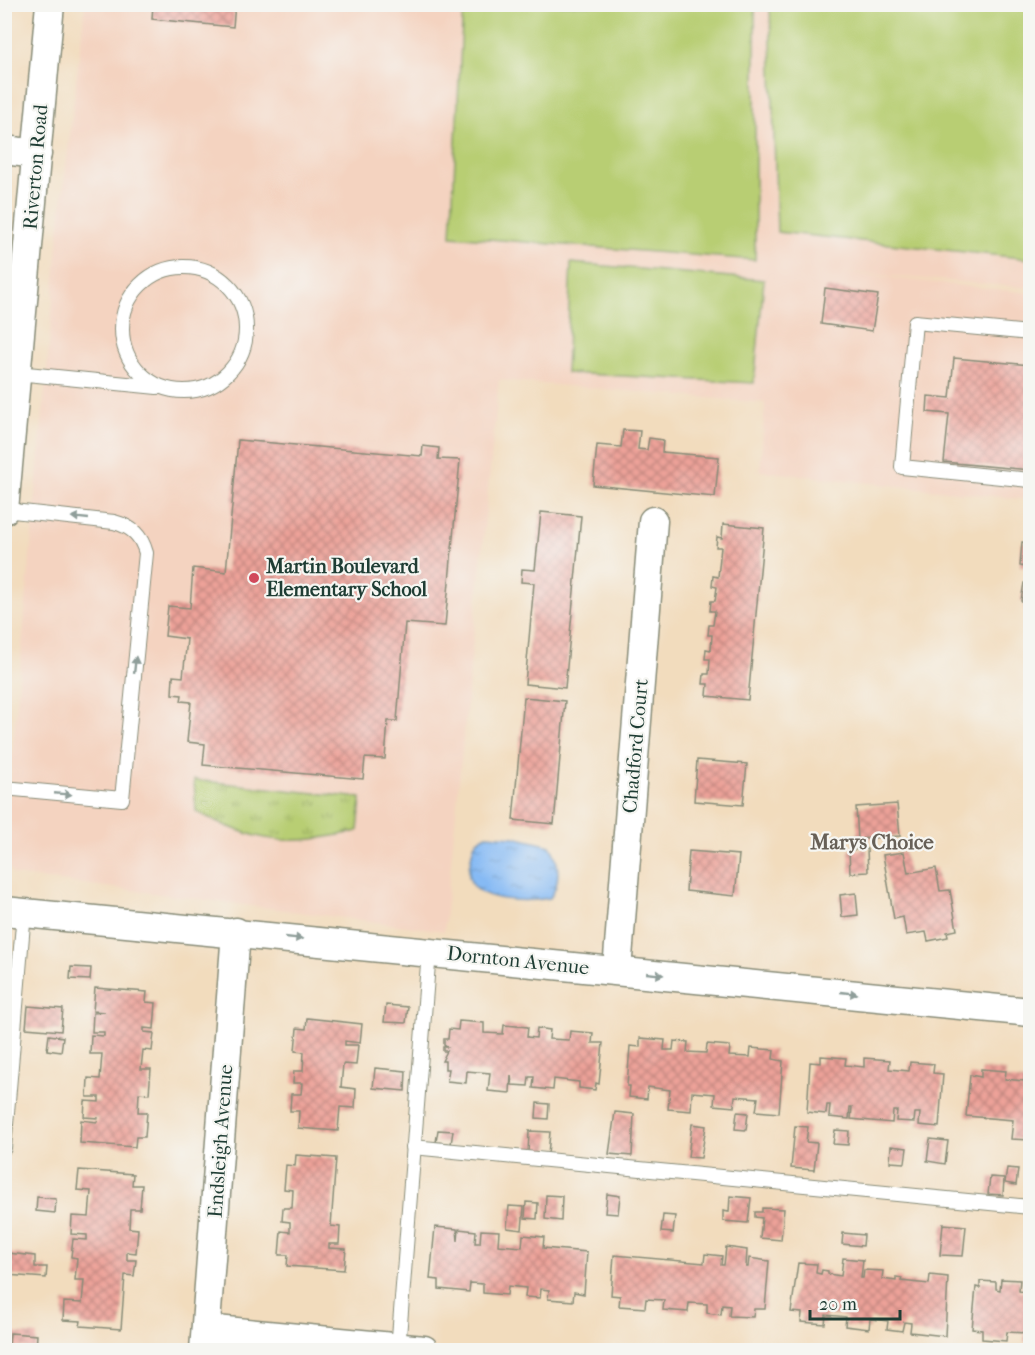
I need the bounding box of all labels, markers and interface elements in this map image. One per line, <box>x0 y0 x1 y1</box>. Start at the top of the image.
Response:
street label: Riverton Road <box>19 102 53 231</box>
one-way arrow <box>70 513 89 523</box>
place label: Martin Boulevard Elementary School <box>265 555 428 601</box>
marker: Martin Boulevard Elementary School <box>247 571 261 585</box>
one-way arrow <box>130 655 140 674</box>
street label: Chadford Court <box>618 678 653 814</box>
one-way arrow <box>53 789 72 799</box>
district label: Marys Choice <box>809 830 934 854</box>
one-way arrow <box>285 933 304 943</box>
street label: Dornton Avenue <box>446 942 590 979</box>
one-way arrow <box>646 969 665 979</box>
one-way arrow <box>840 988 859 998</box>
street label: Endsleigh Avenue <box>204 1063 237 1219</box>
scale bar <box>810 1283 900 1321</box>
text: 20 m <box>819 1294 857 1315</box>

